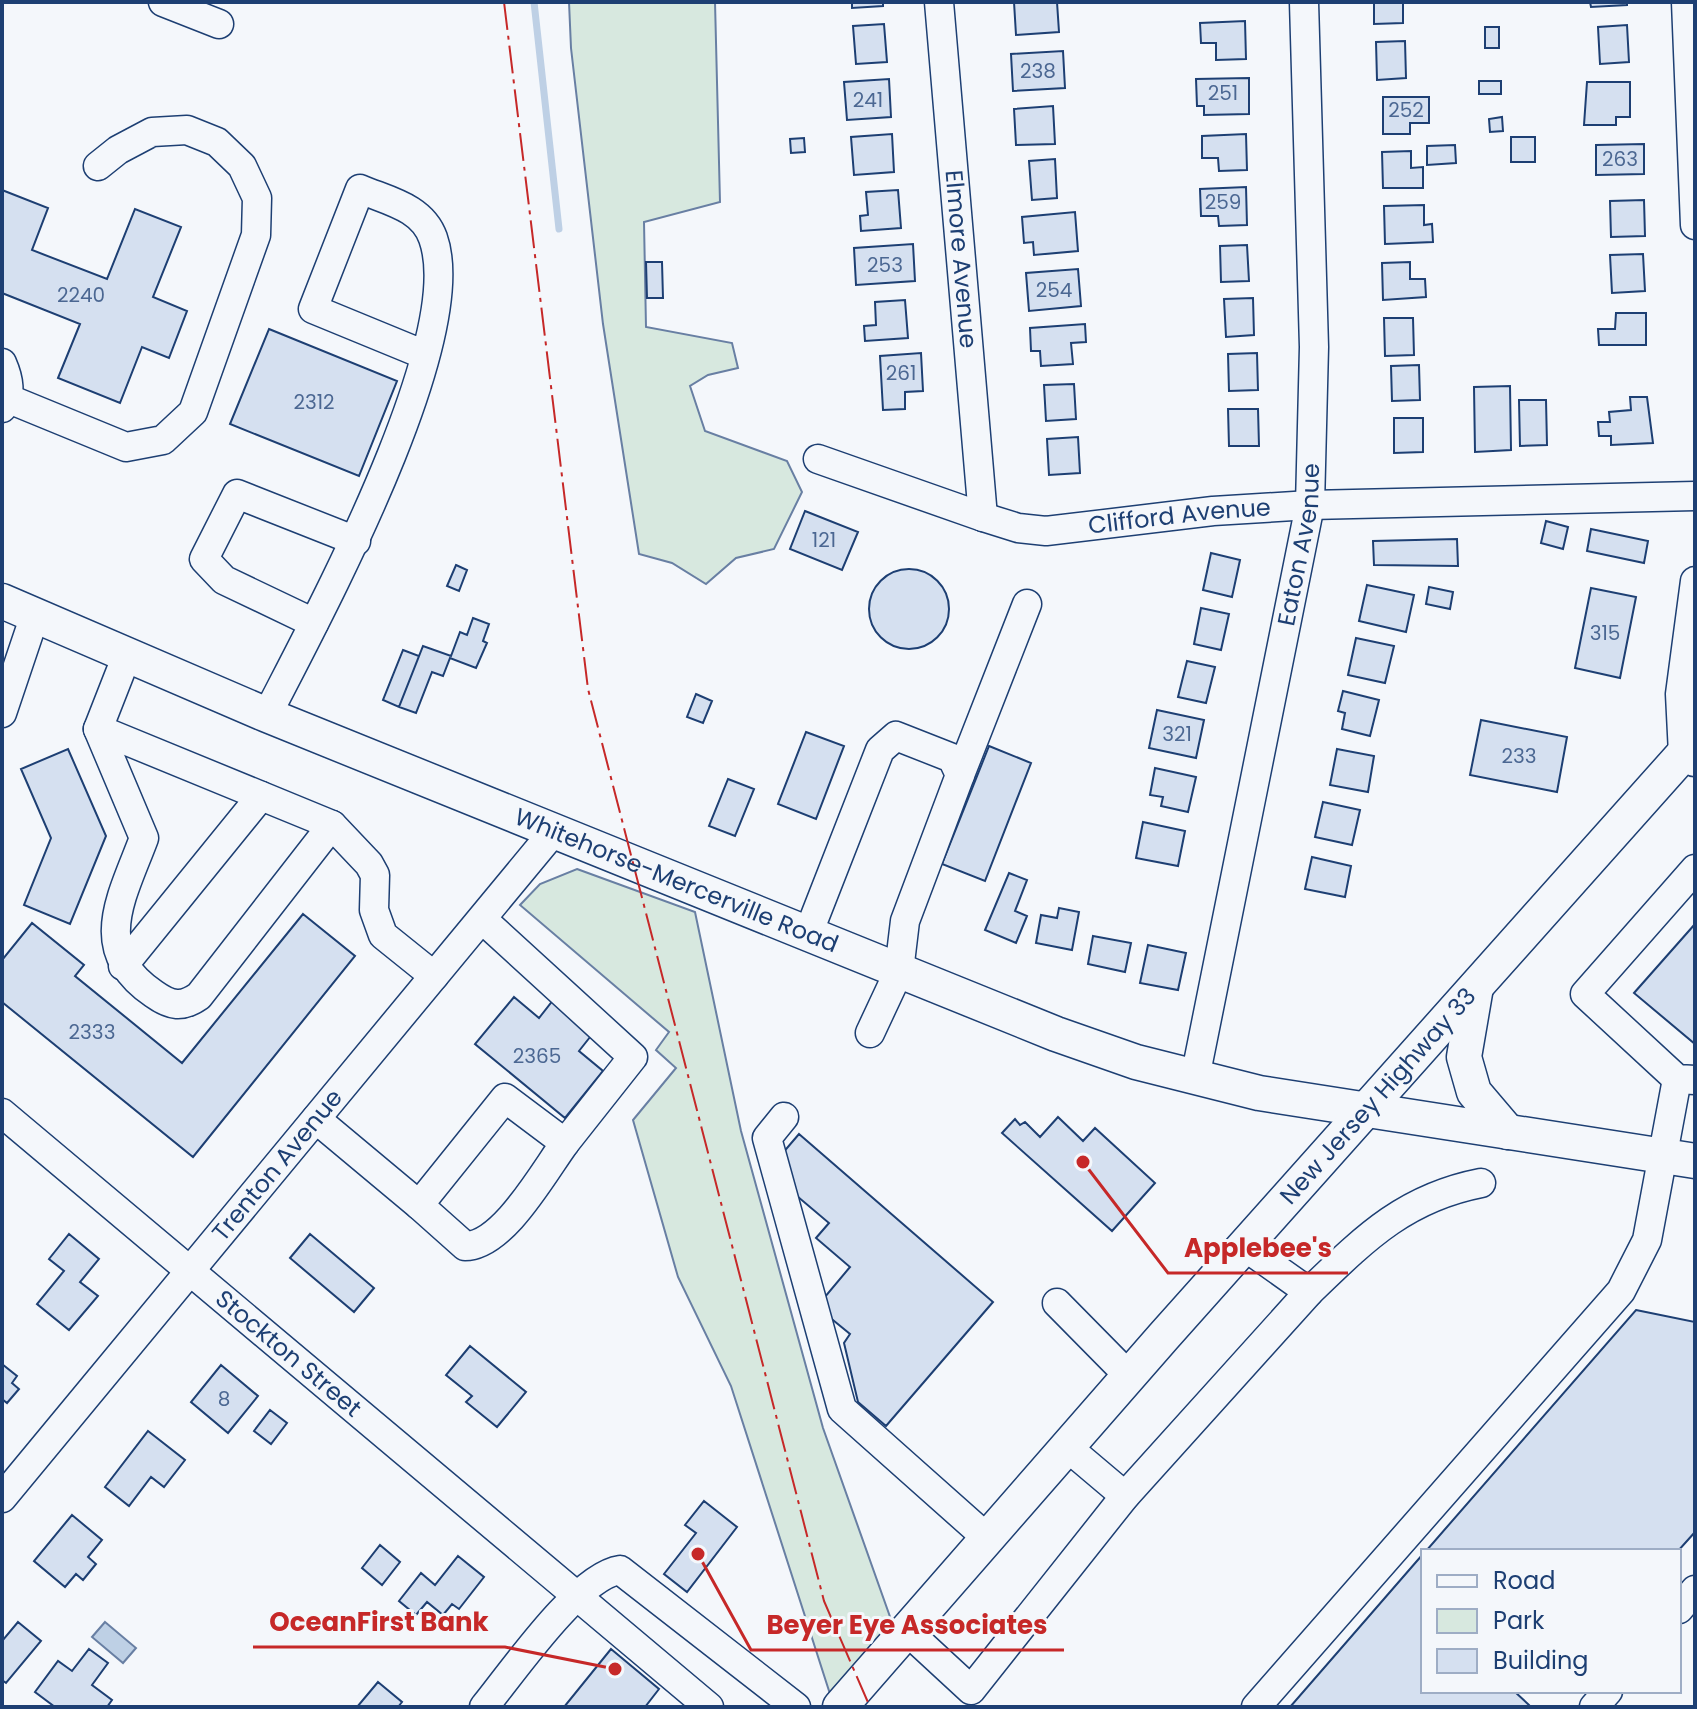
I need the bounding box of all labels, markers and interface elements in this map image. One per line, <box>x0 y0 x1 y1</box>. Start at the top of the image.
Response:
house number: 238 <box>1020 57 1056 85</box>
house number: 251 <box>1208 79 1238 107</box>
house number: 241 <box>853 86 883 114</box>
house number: 252 <box>1388 96 1424 124</box>
house number: 263 <box>1602 145 1638 173</box>
street label: Elmore Avenue <box>937 169 986 349</box>
house number: 259 <box>1205 188 1241 216</box>
house number: 253 <box>867 251 903 279</box>
house number: 254 <box>1036 276 1072 304</box>
house number: 2240 <box>57 281 105 309</box>
house number: 261 <box>886 359 916 387</box>
house number: 2312 <box>293 388 335 416</box>
street label: Eaton Avenue <box>1269 463 1327 629</box>
street label: Clifford Avenue <box>1086 490 1272 542</box>
house number: 121 <box>812 526 836 554</box>
house number: 315 <box>1590 619 1620 647</box>
house number: 321 <box>1162 720 1192 748</box>
house number: 233 <box>1501 742 1537 770</box>
street label: Whitehorse-Mercerville Road <box>510 800 843 960</box>
street label: New Jersey Highway 33 <box>1272 980 1483 1211</box>
house number: 2333 <box>69 1018 115 1046</box>
house number: 2365 <box>513 1042 561 1070</box>
street label: Trenton Avenue <box>204 1082 350 1248</box>
callout: Applebee's <box>1168 1223 1348 1273</box>
text: Applebee's <box>1184 1230 1332 1266</box>
street label: Stockton Street <box>209 1282 369 1424</box>
house number: 8 <box>218 1385 230 1413</box>
legend <box>1421 1549 1681 1693</box>
text: Road <box>1493 1564 1555 1597</box>
callout: OceanFirst Bank <box>253 1597 505 1647</box>
callout: Beyer Eye Associates <box>751 1600 1064 1650</box>
text: OceanFirst Bank <box>269 1604 489 1640</box>
text: Park <box>1493 1604 1545 1637</box>
text: Beyer Eye Associates <box>766 1607 1048 1643</box>
text: Building <box>1493 1644 1589 1677</box>

